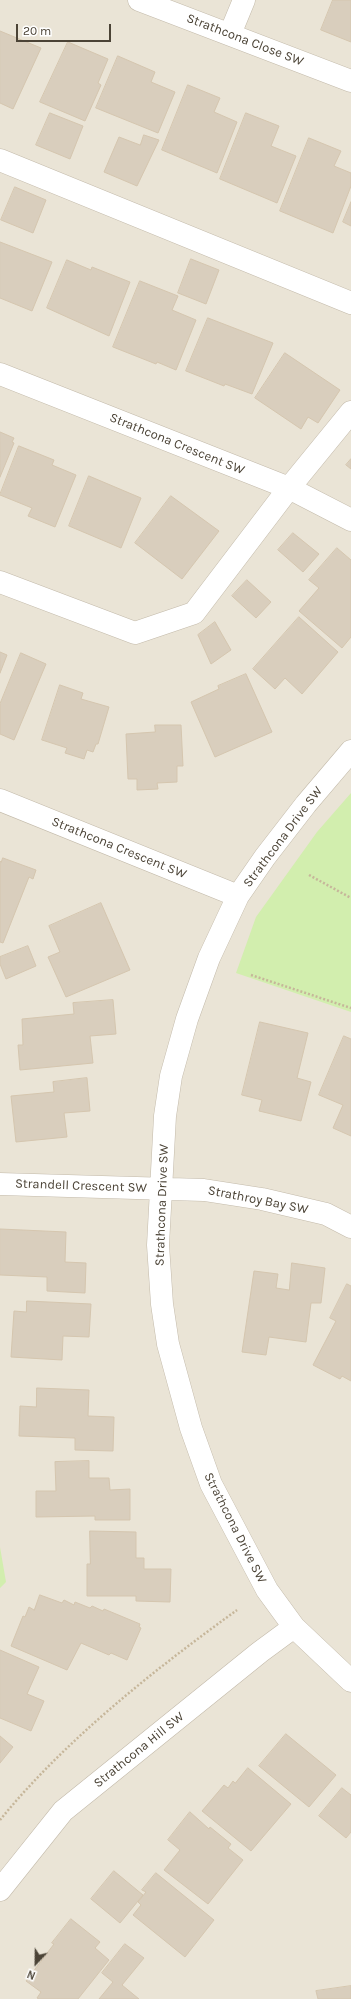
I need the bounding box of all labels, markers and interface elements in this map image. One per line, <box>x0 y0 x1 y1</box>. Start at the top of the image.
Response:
street label: Strathcona Close SW <box>184 10 306 70</box>
scale bar <box>18 16 113 42</box>
text: 20 m <box>23 24 51 38</box>
street label: Strathcona Crescent SW <box>107 410 247 478</box>
street label: Strathcona Drive SW <box>240 784 326 890</box>
street label: Strathcona Crescent SW <box>49 814 189 882</box>
street label: Strathcona Drive SW <box>152 1144 172 1266</box>
street label: Strandell Crescent SW <box>15 1176 147 1196</box>
street label: Strathroy Bay SW <box>206 1183 310 1217</box>
street label: Strathcona Drive SW <box>200 1470 270 1586</box>
street label: Strathcona Hill SW <box>91 1709 187 1791</box>
north arrow <box>16 1943 56 1983</box>
text: N <box>25 1967 37 1982</box>

